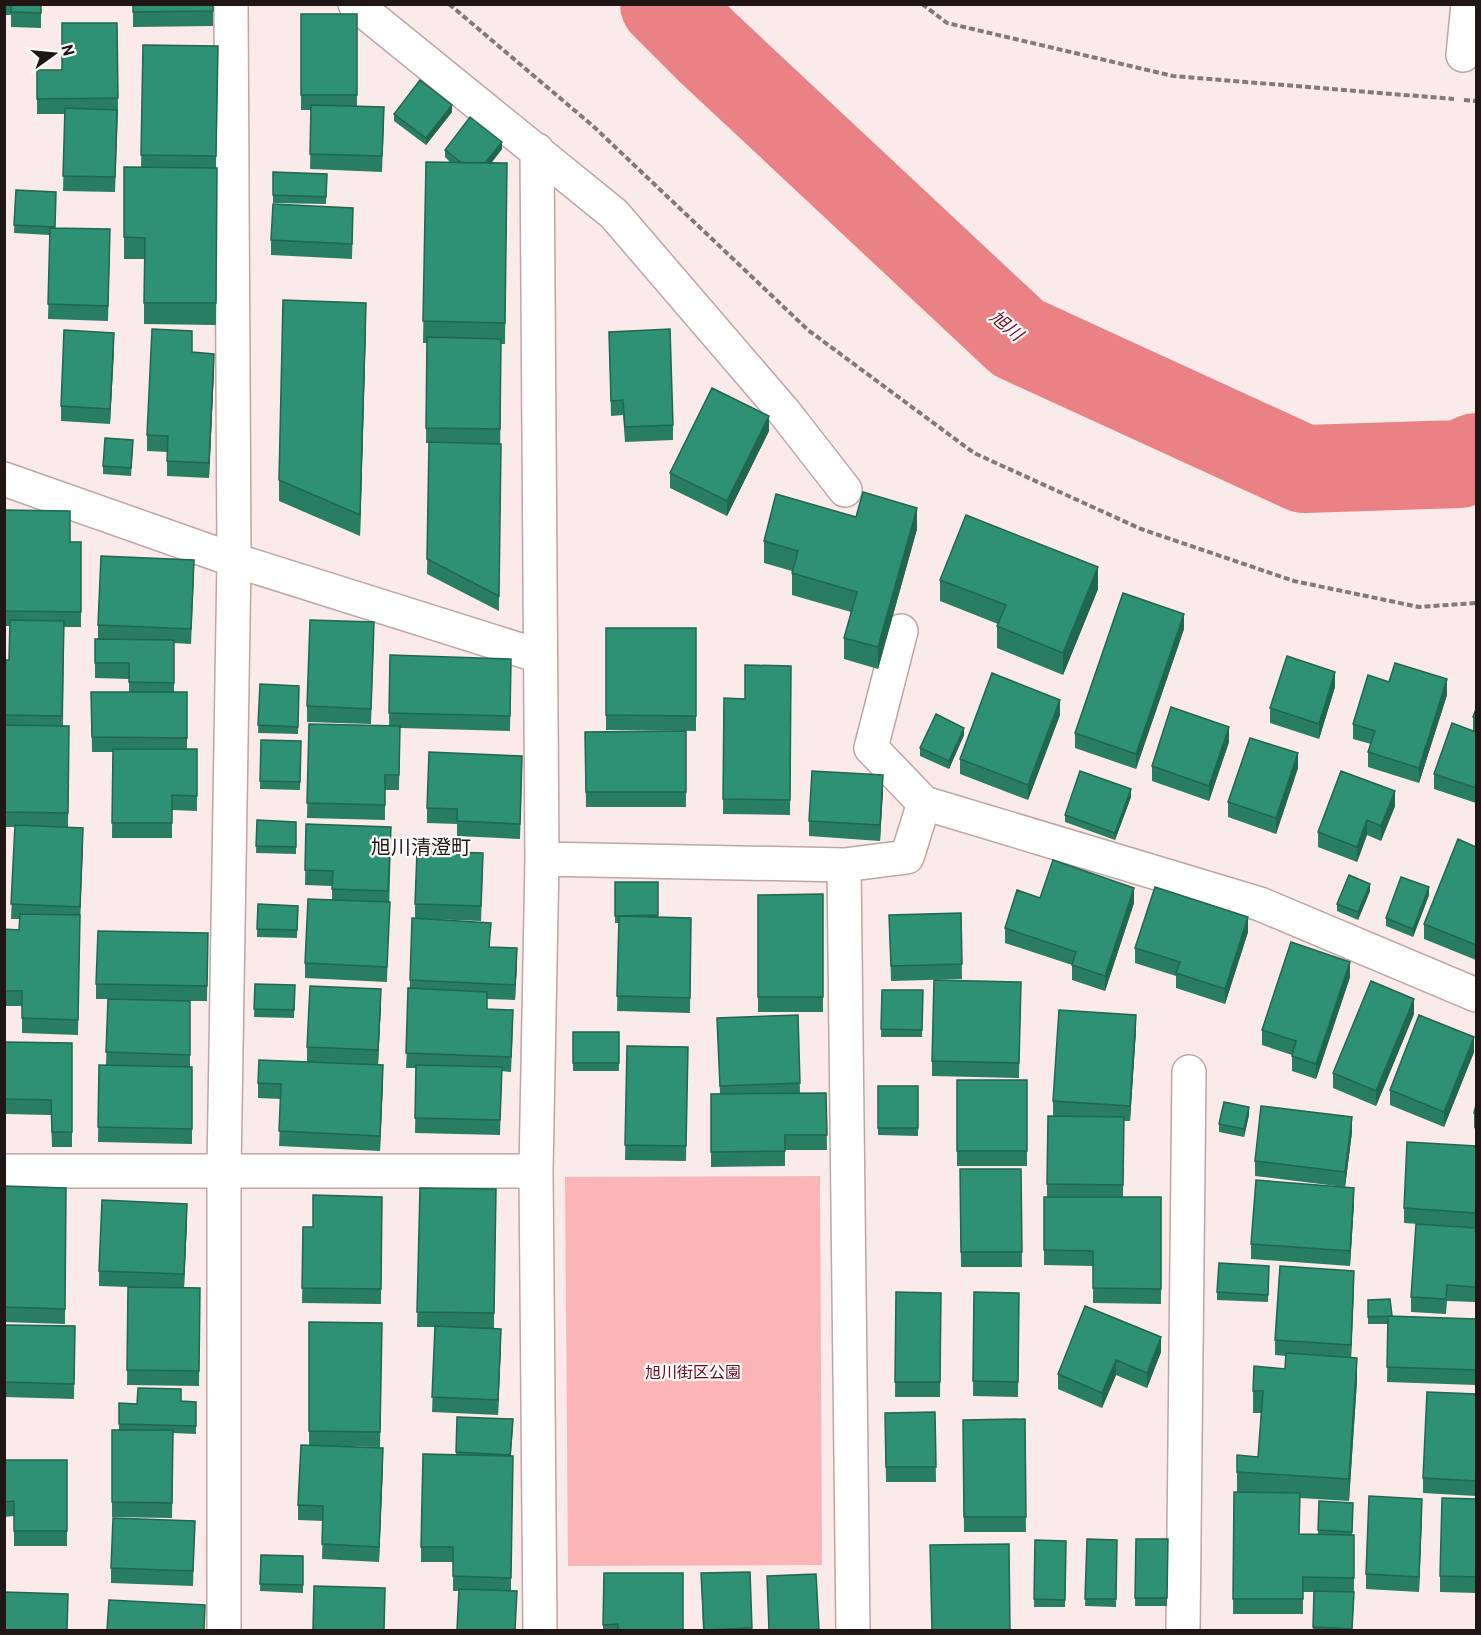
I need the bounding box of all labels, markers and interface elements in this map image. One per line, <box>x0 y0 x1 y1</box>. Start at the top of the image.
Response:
north arrow <box>24 24 84 84</box>
text: N <box>58 42 80 58</box>
water label: 旭川 <box>986 305 1029 346</box>
district label: 旭川清澄町 <box>371 834 471 858</box>
park label: 旭川街区公園 <box>645 1362 741 1381</box>

